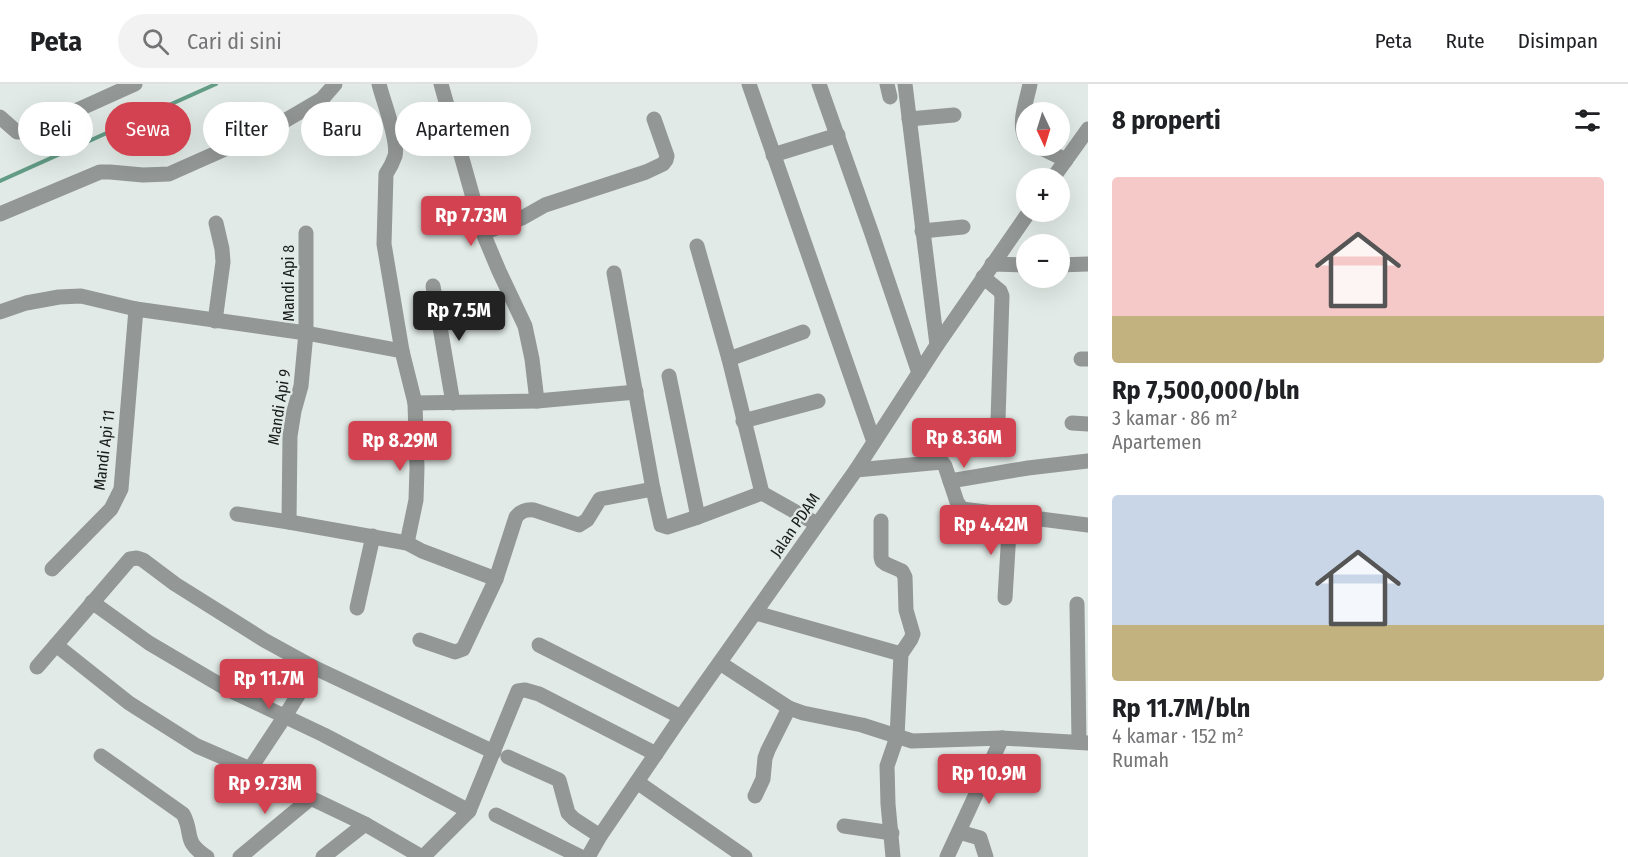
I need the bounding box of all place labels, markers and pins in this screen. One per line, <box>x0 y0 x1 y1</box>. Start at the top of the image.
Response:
pin: Rp 7.73M <box>409 196 533 247</box>
pin: Rp 7.5M <box>404 291 514 342</box>
pin: Rp 8.36M <box>902 418 1026 469</box>
pin: Rp 8.29M <box>338 421 462 472</box>
pin: Rp 4.42M <box>929 505 1053 556</box>
pin: Rp 11.7M <box>207 659 331 710</box>
pin: Rp 10.9M <box>927 754 1051 805</box>
pin: Rp 9.73M <box>203 764 327 815</box>

